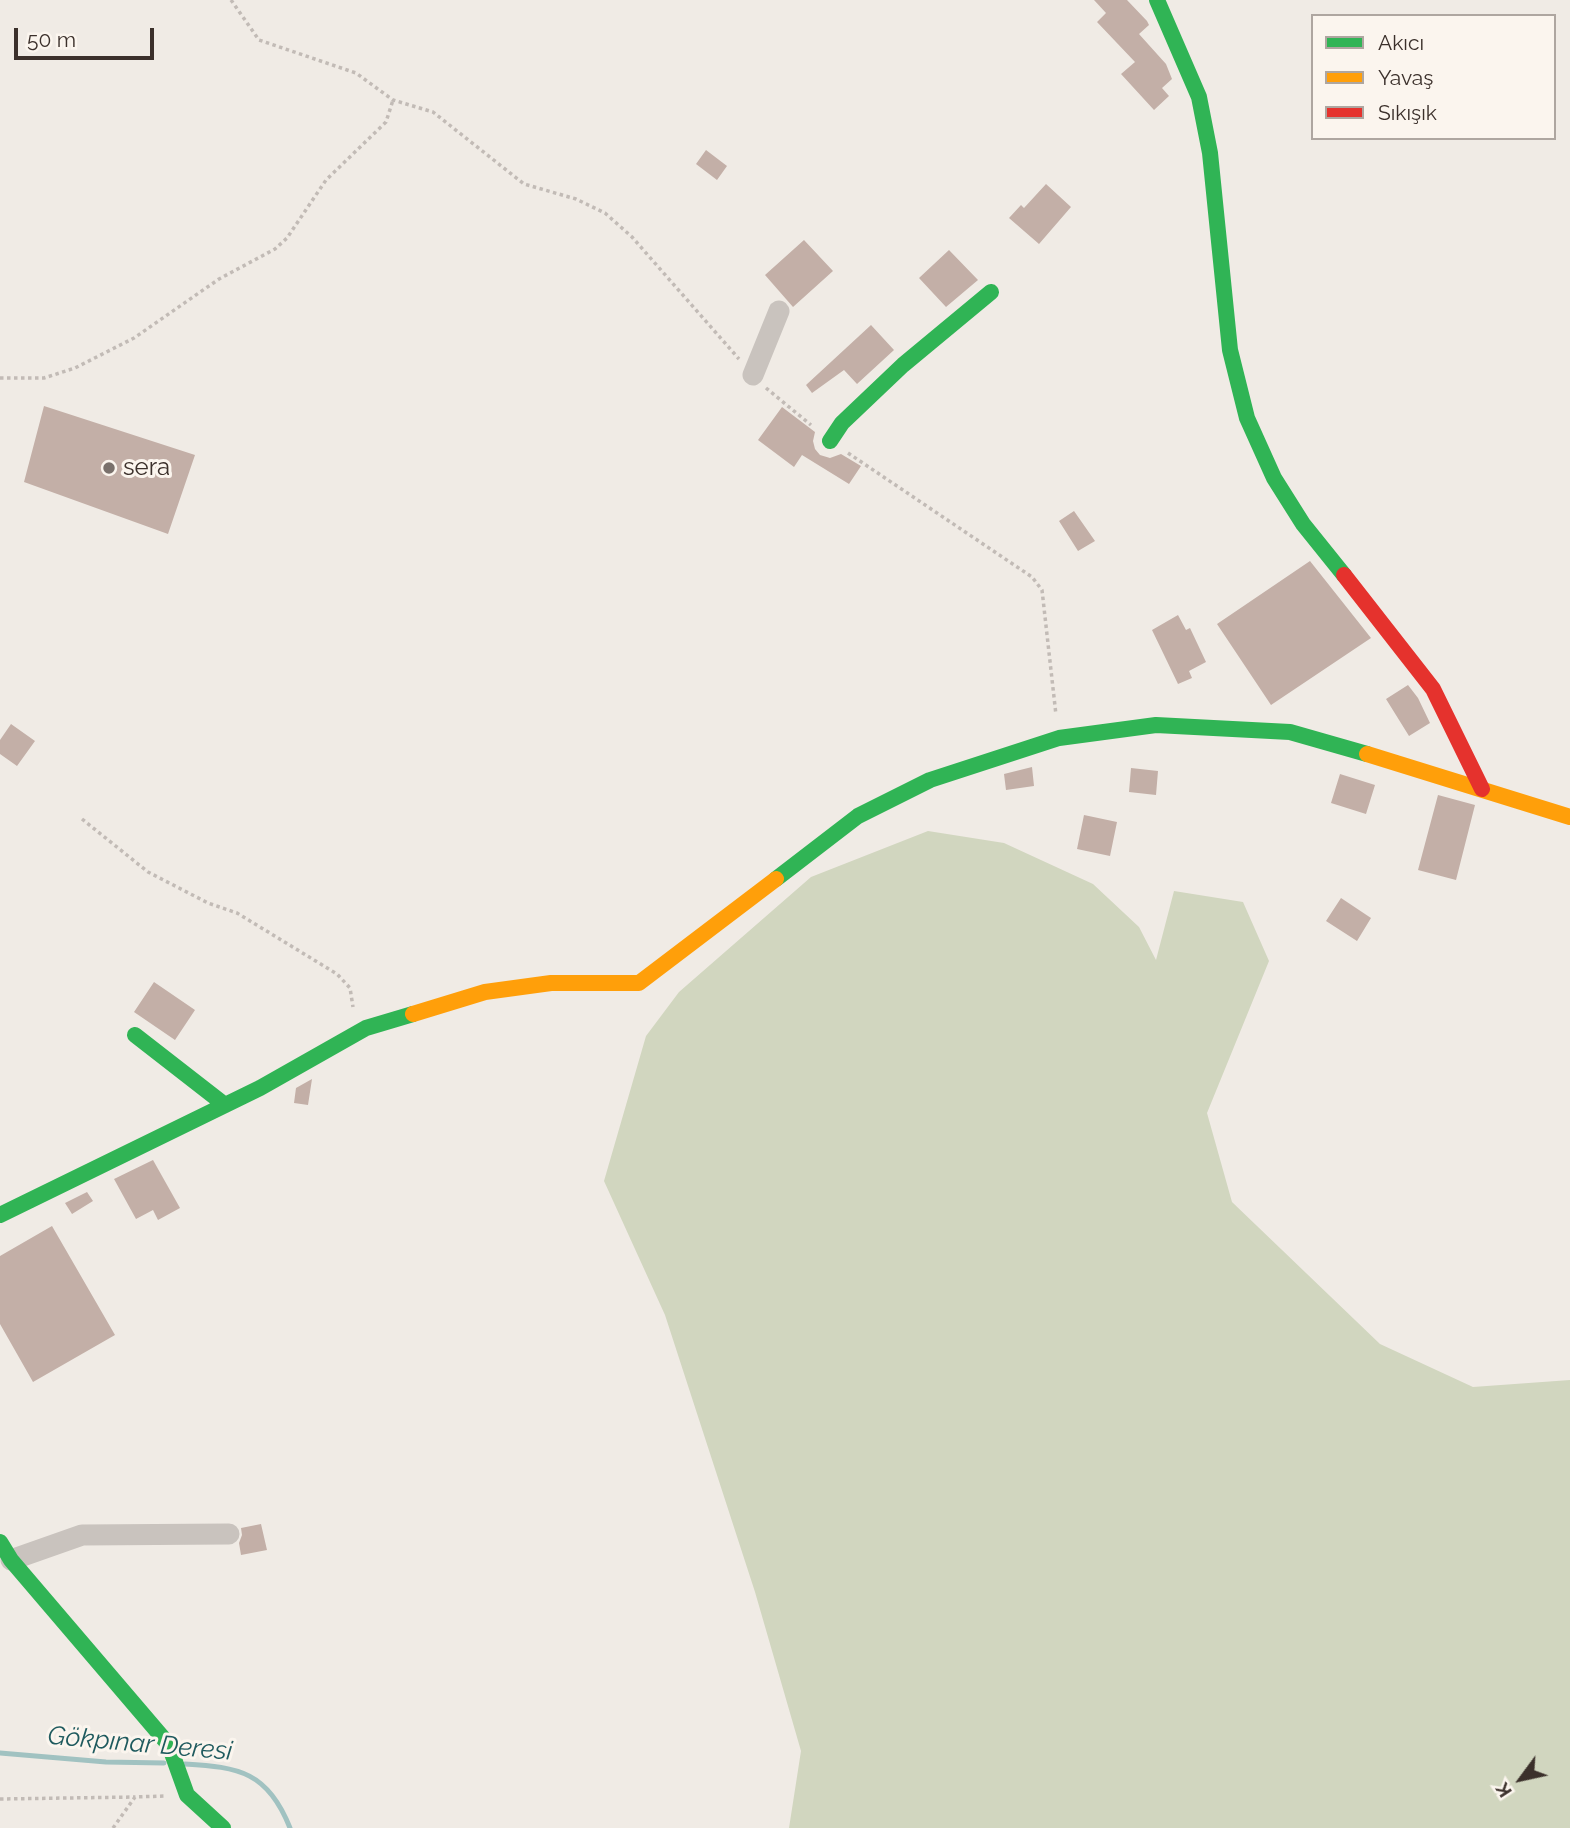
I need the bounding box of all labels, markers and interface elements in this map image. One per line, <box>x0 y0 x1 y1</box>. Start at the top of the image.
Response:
scale bar <box>18 14 158 58</box>
legend <box>1311 14 1556 140</box>
text: 50 m <box>27 27 76 52</box>
text: Akıcı <box>1378 30 1424 55</box>
text: Yavaş <box>1378 65 1433 90</box>
text: Sıkışık <box>1378 100 1437 125</box>
place label: sera <box>123 454 170 482</box>
marker: sera <box>101 460 117 476</box>
water label: Gökpınar Deresi <box>46 1720 234 1768</box>
north arrow <box>1486 1744 1556 1814</box>
text: K <box>1491 1779 1516 1802</box>

